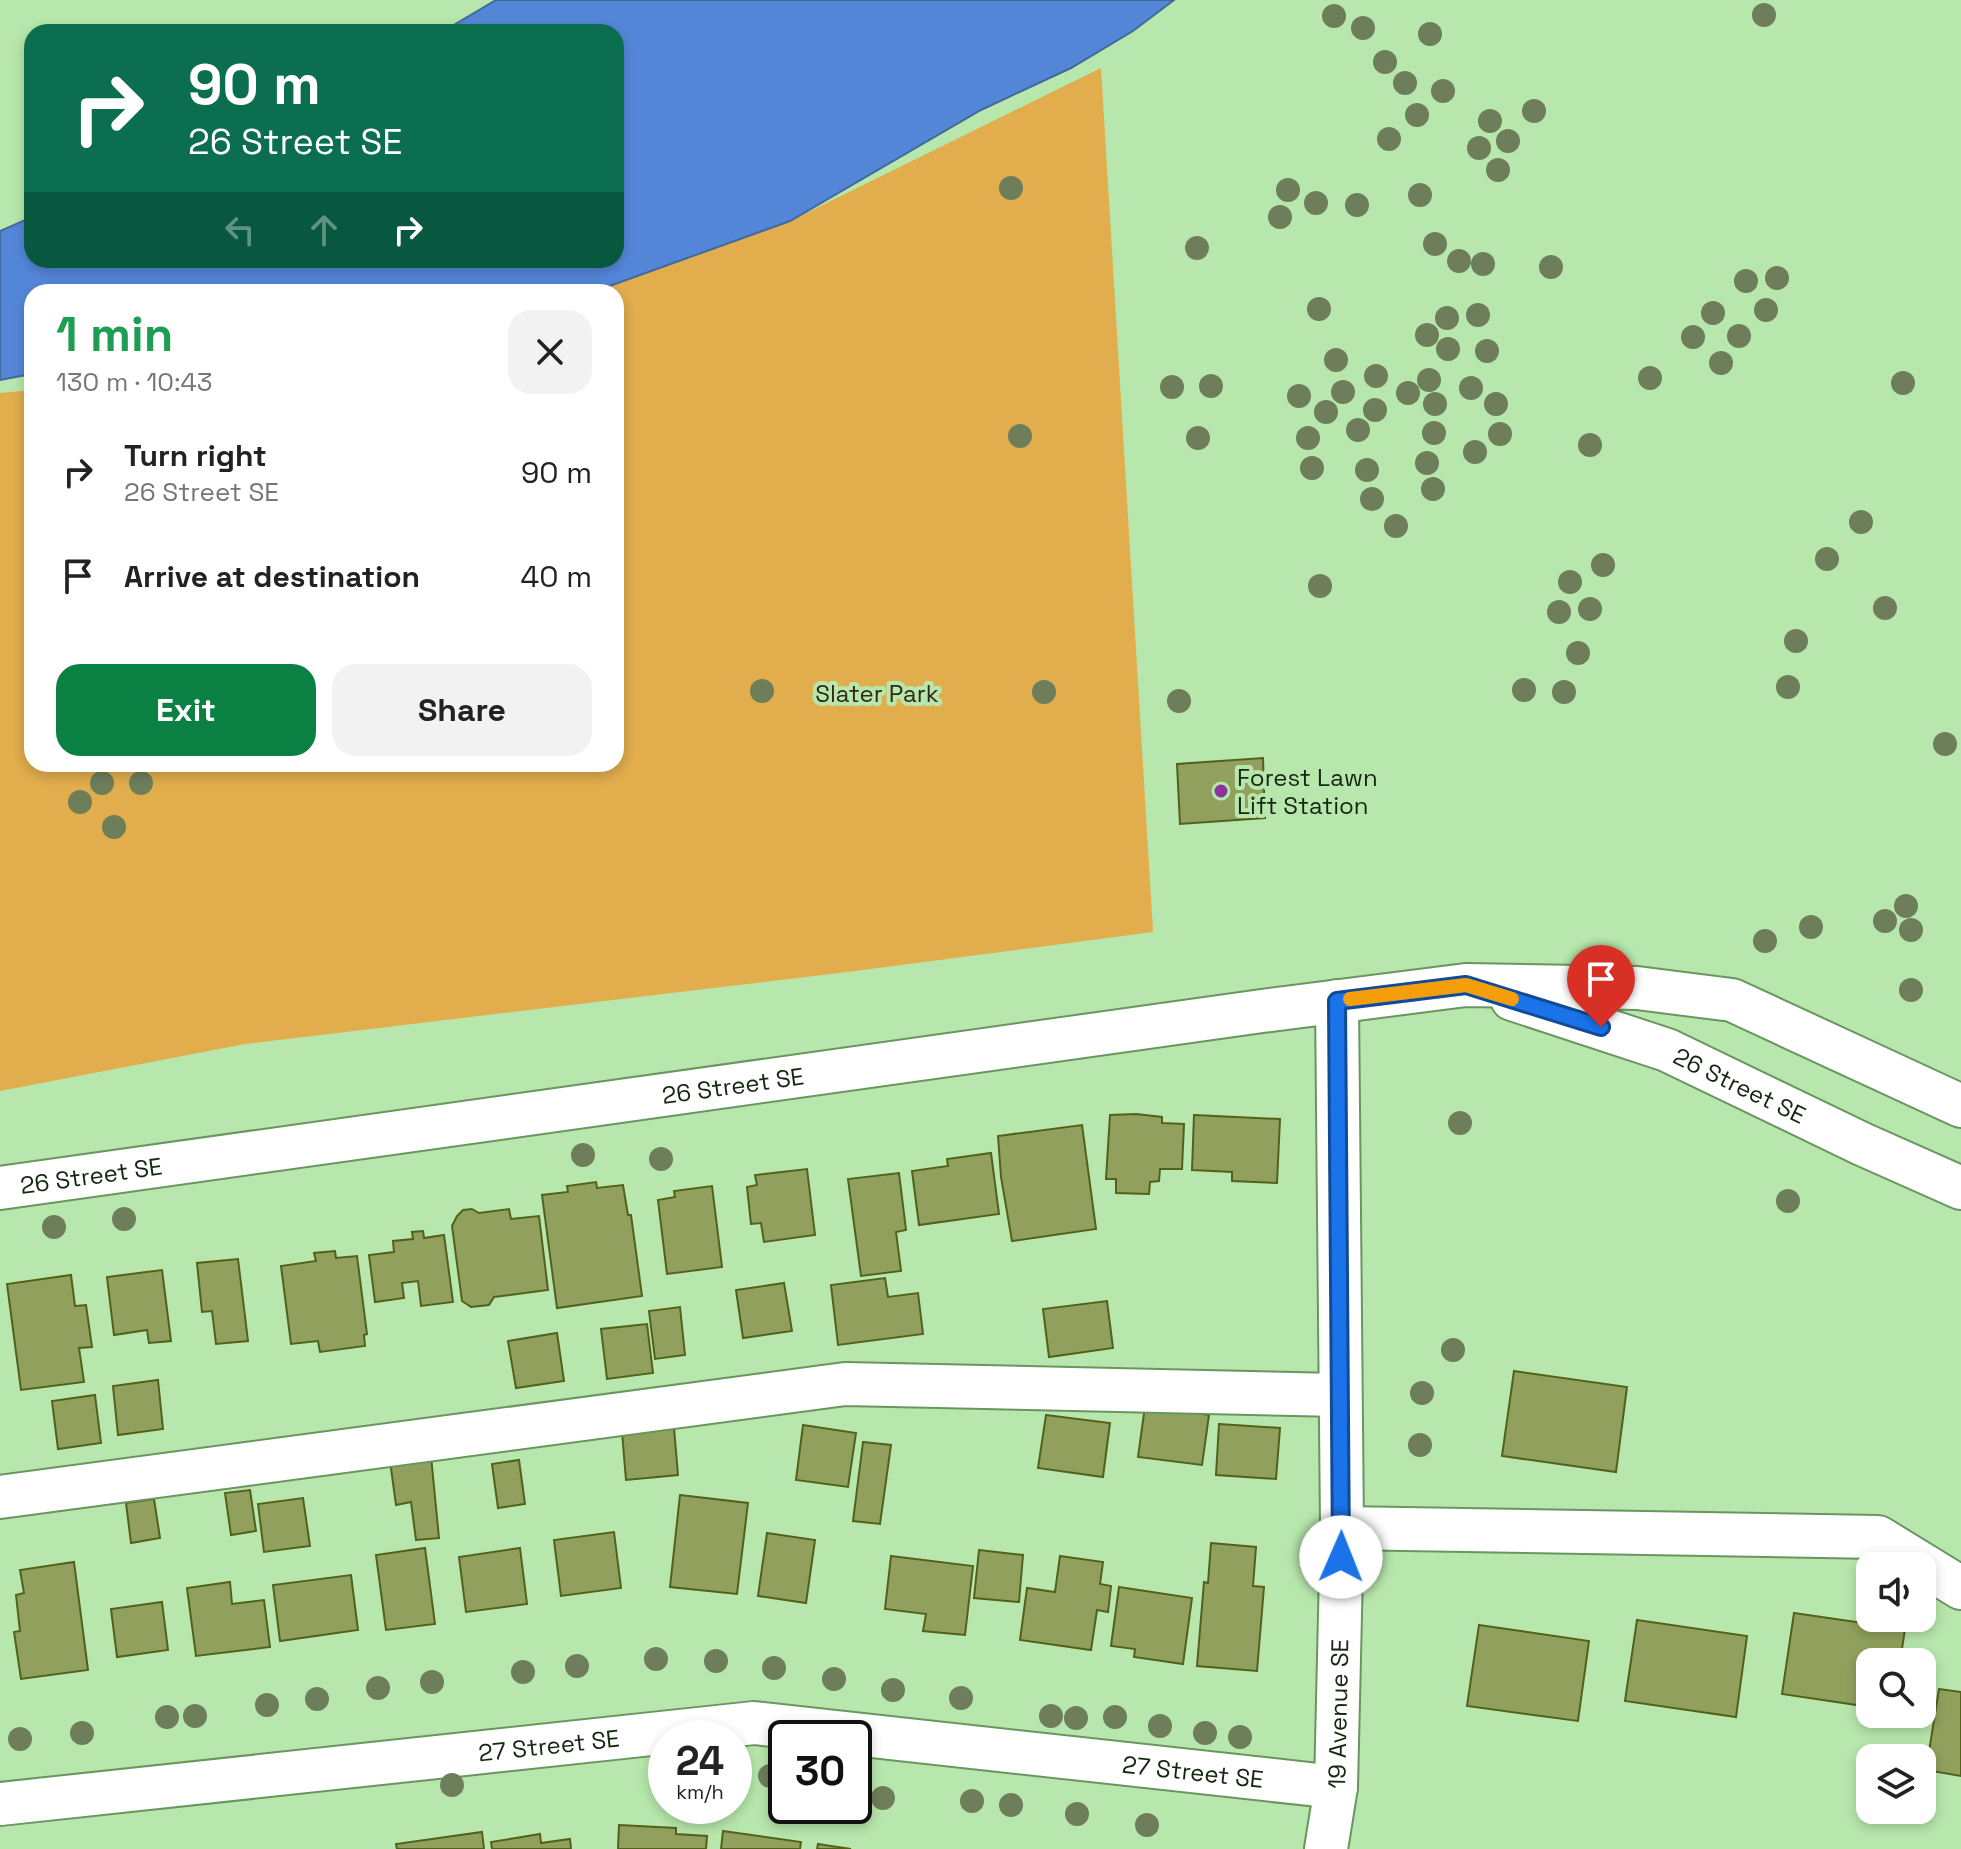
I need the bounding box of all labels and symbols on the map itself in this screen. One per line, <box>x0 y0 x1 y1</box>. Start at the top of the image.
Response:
park label: Slater Park <box>815 678 939 709</box>
place label: Forest Lawn Lift Station <box>1237 762 1378 821</box>
marker: Forest Lawn Lift Station <box>1212 782 1230 800</box>
pin <box>1567 945 1635 1027</box>
street label: 26 Street SE <box>1669 1040 1811 1130</box>
street label: 26 Street SE <box>660 1060 806 1111</box>
street label: 26 Street SE <box>18 1150 164 1201</box>
position arrow <box>1299 1515 1383 1599</box>
street label: 19 Avenue SE <box>1320 1639 1355 1789</box>
speed limit sign: 30 <box>768 1720 872 1824</box>
street label: 27 Street SE <box>477 1722 621 1768</box>
street label: 27 Street SE <box>1121 1748 1265 1794</box>

